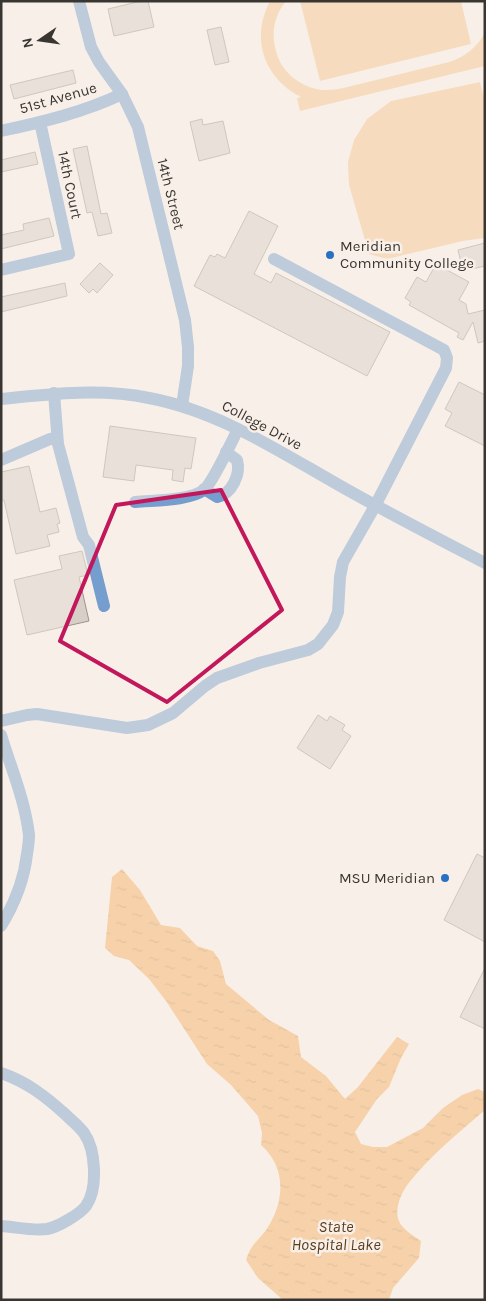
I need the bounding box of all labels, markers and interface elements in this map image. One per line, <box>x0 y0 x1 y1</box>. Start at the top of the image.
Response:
north arrow <box>15 15 65 65</box>
text: N <box>18 36 37 50</box>
street label: 51st Avenue <box>17 78 99 118</box>
street label: 14th Court <box>54 149 86 221</box>
street label: 14th Street <box>153 157 189 232</box>
place label: Meridian Community College <box>340 237 474 272</box>
marker: Meridian Community College <box>324 249 336 261</box>
street label: College Drive <box>219 396 305 454</box>
place label: MSU Meridian <box>339 869 435 887</box>
marker: MSU Meridian <box>439 872 451 884</box>
water label: State Hospital Lake <box>291 1217 381 1254</box>

